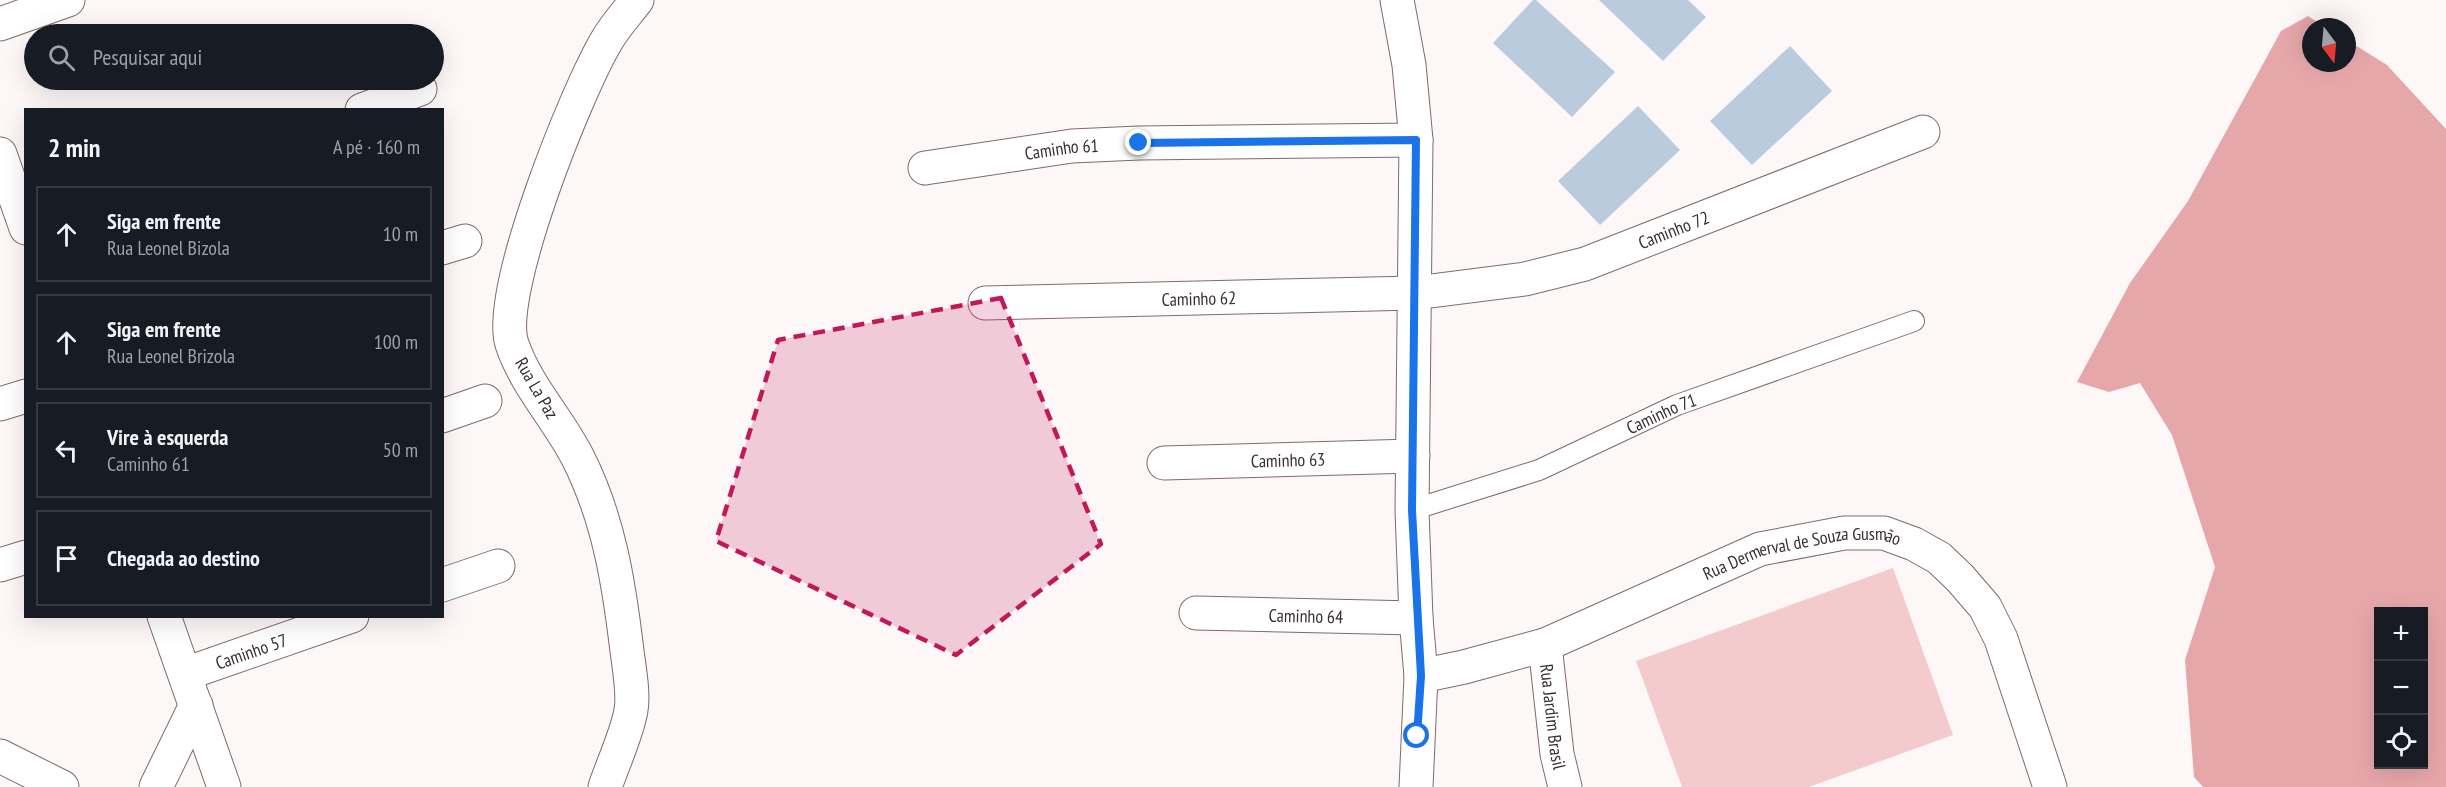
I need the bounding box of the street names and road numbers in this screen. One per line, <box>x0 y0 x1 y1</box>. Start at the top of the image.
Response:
street label: Caminho 61 <box>1023 133 1099 164</box>
street label: Caminho 72 <box>1635 205 1713 254</box>
street label: Caminho 62 <box>1161 286 1236 310</box>
street label: Rua La Paz <box>510 353 564 423</box>
street label: Caminho 71 <box>1622 388 1699 439</box>
street label: Caminho 63 <box>1250 447 1326 472</box>
street label: Rua Dermerval de Souza Gusmão <box>1699 522 1905 585</box>
street label: Caminho 64 <box>1268 603 1343 628</box>
street label: Caminho 57 <box>212 628 290 674</box>
street label: Rua Jardim Brasil <box>1536 663 1572 772</box>

